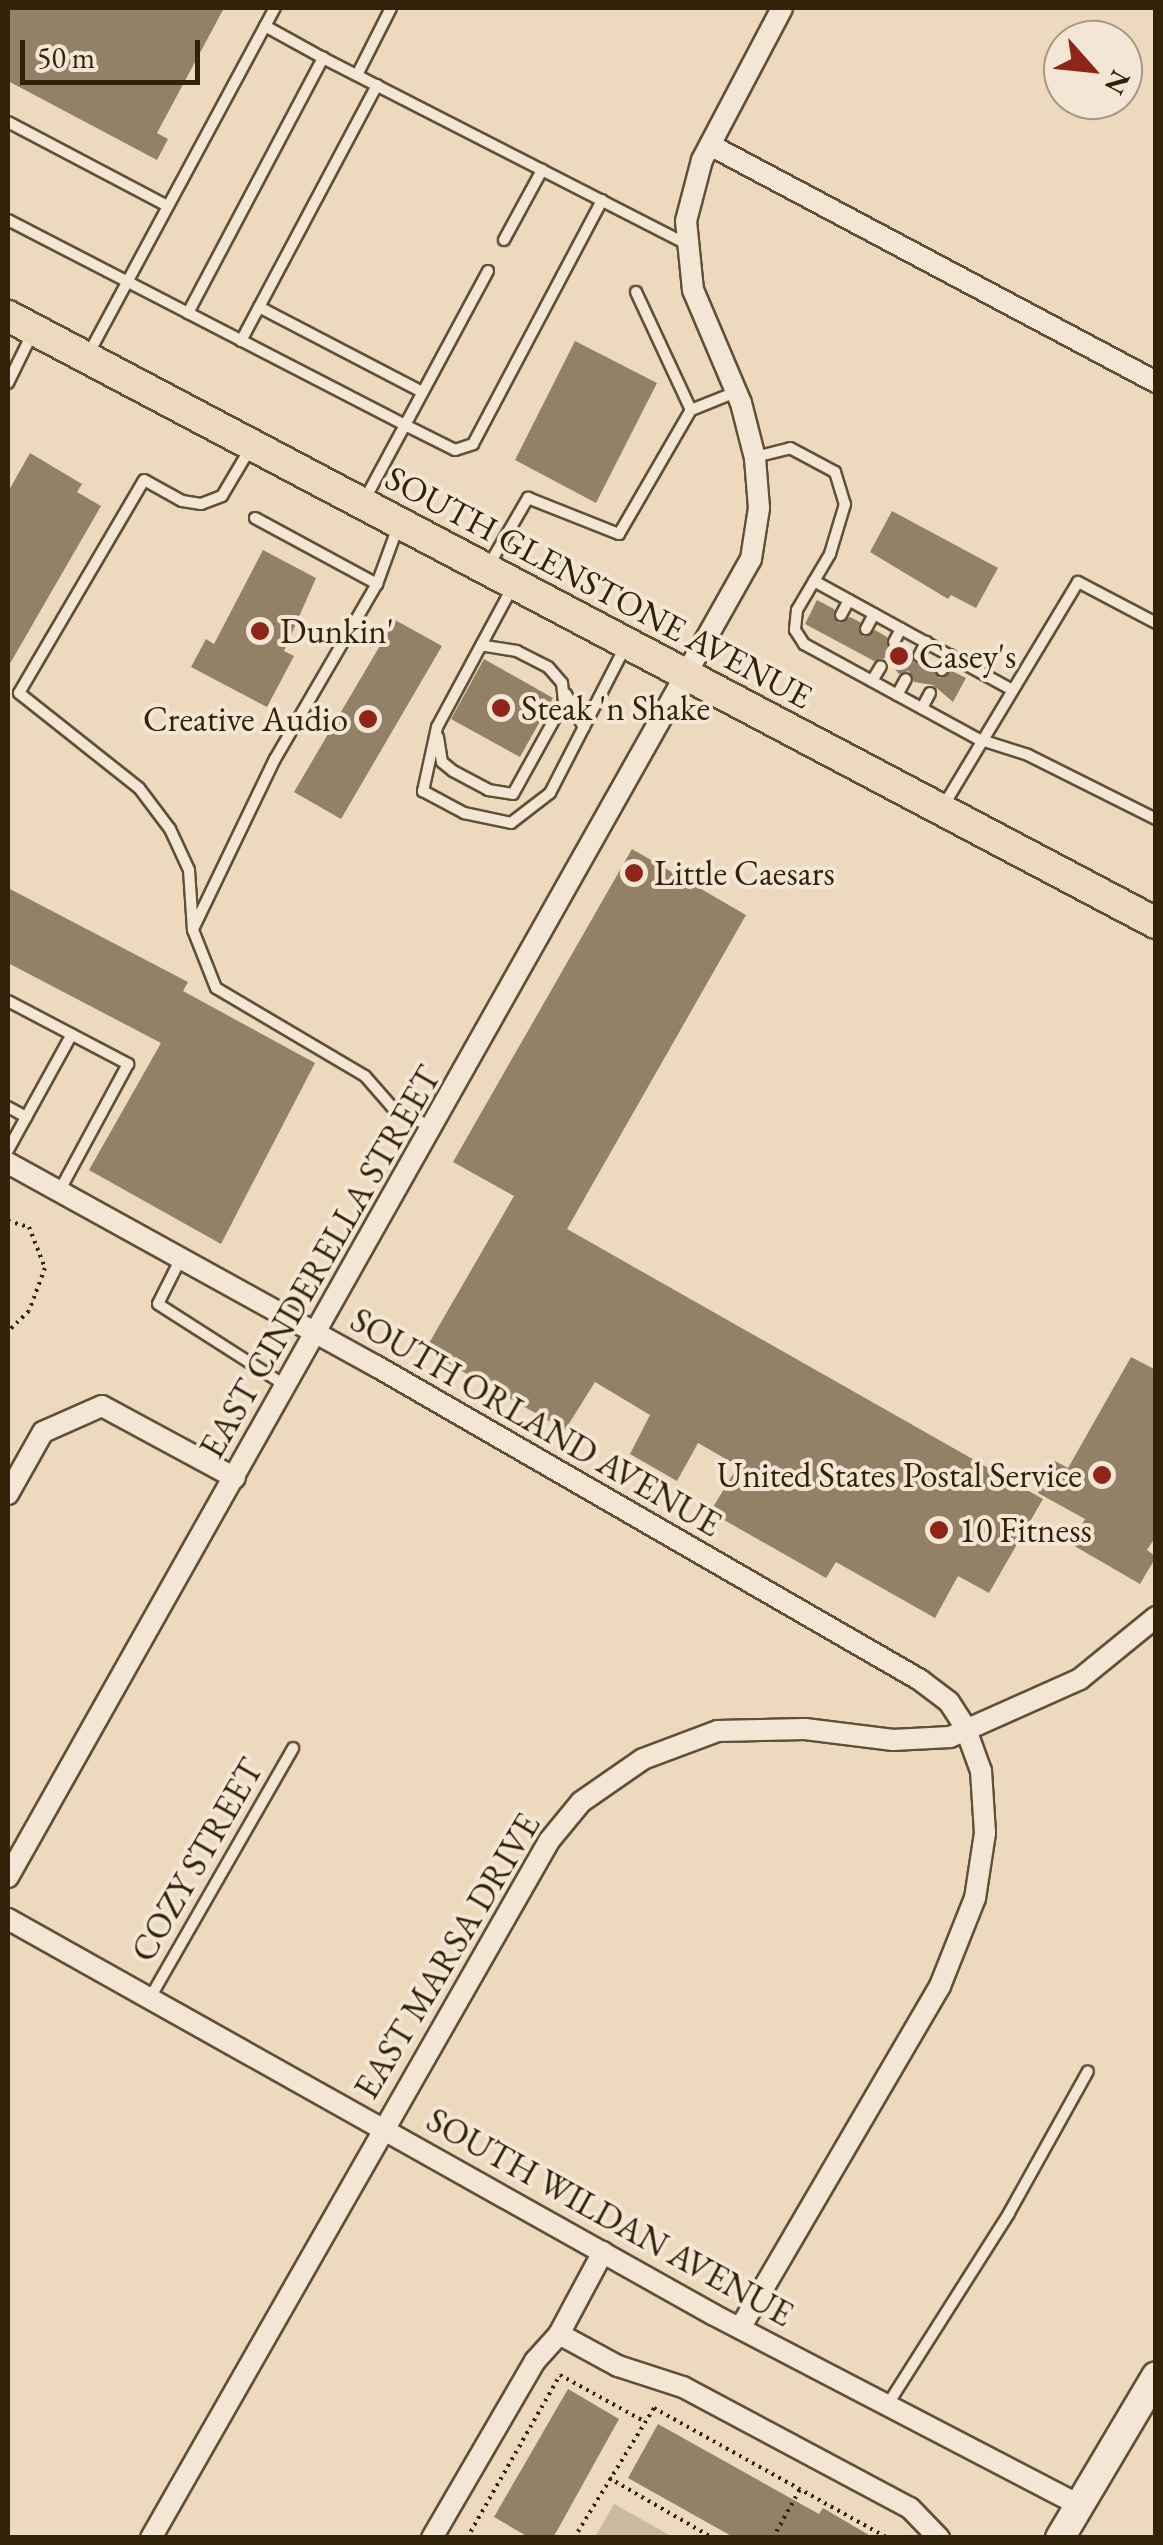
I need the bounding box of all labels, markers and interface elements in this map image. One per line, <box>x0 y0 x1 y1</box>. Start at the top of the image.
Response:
scale bar <box>25 20 205 82</box>
north arrow <box>1043 20 1143 120</box>
text: 50 m <box>37 38 95 77</box>
text: N <box>1097 64 1139 101</box>
street label: SOUTH GLENSTONE AVENUE <box>379 456 819 718</box>
place label: Dunkin' <box>280 610 394 652</box>
marker: Dunkin' <box>249 620 271 642</box>
place label: Casey's <box>919 635 1016 677</box>
marker: Casey's <box>888 645 910 667</box>
place label: Steak 'n Shake <box>521 687 710 729</box>
marker: Steak 'n Shake <box>490 697 512 719</box>
place label: Creative Audio <box>143 698 348 740</box>
marker: Creative Audio <box>357 708 379 730</box>
place label: Little Caesars <box>654 852 835 894</box>
marker: Little Caesars <box>623 862 645 884</box>
street label: EAST CINDERELLA STREET <box>190 1059 450 1465</box>
street label: SOUTH ORLAND AVENUE <box>343 1299 729 1545</box>
place label: United States Postal Service <box>717 1454 1082 1496</box>
marker: United States Postal Service <box>1091 1464 1113 1486</box>
place label: 10 Fitness <box>959 1509 1092 1551</box>
marker: 10 Fitness <box>928 1519 950 1541</box>
street label: COZY STREET <box>122 1751 272 1969</box>
street label: EAST MARSA DRIVE <box>345 1806 549 2106</box>
street label: SOUTH WILDAN AVENUE <box>420 2099 800 2335</box>

